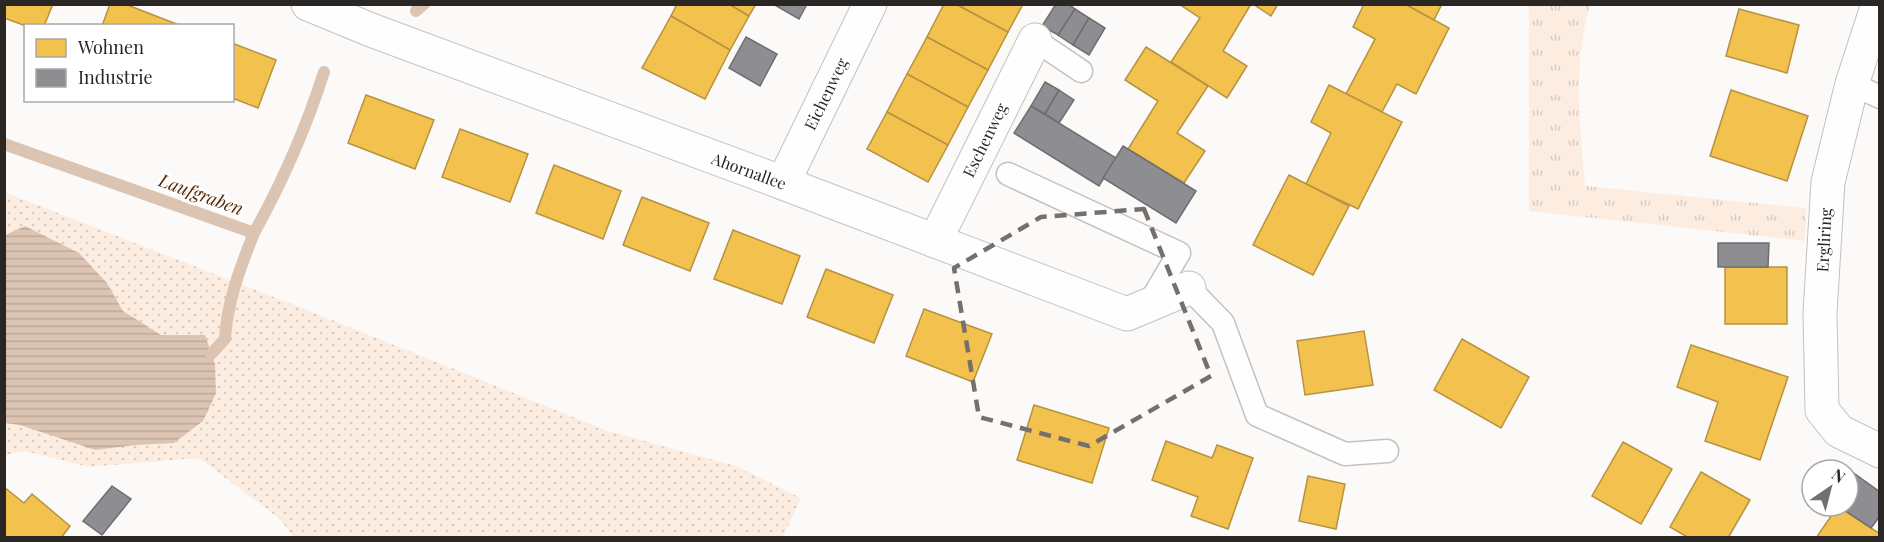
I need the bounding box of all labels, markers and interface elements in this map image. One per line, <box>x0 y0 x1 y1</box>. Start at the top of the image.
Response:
legend <box>24 24 234 102</box>
text: Wohnen <box>77 35 144 59</box>
street label: Eichenweg <box>799 54 852 133</box>
text: Industrie <box>78 65 153 89</box>
street label: Eschenweg <box>958 99 1012 180</box>
street label: Ahornallee <box>708 147 789 194</box>
water label: Laufgraben <box>155 167 247 220</box>
street label: Ergliring <box>1811 207 1836 273</box>
north arrow <box>1800 458 1860 518</box>
text: N <box>1828 463 1850 487</box>

